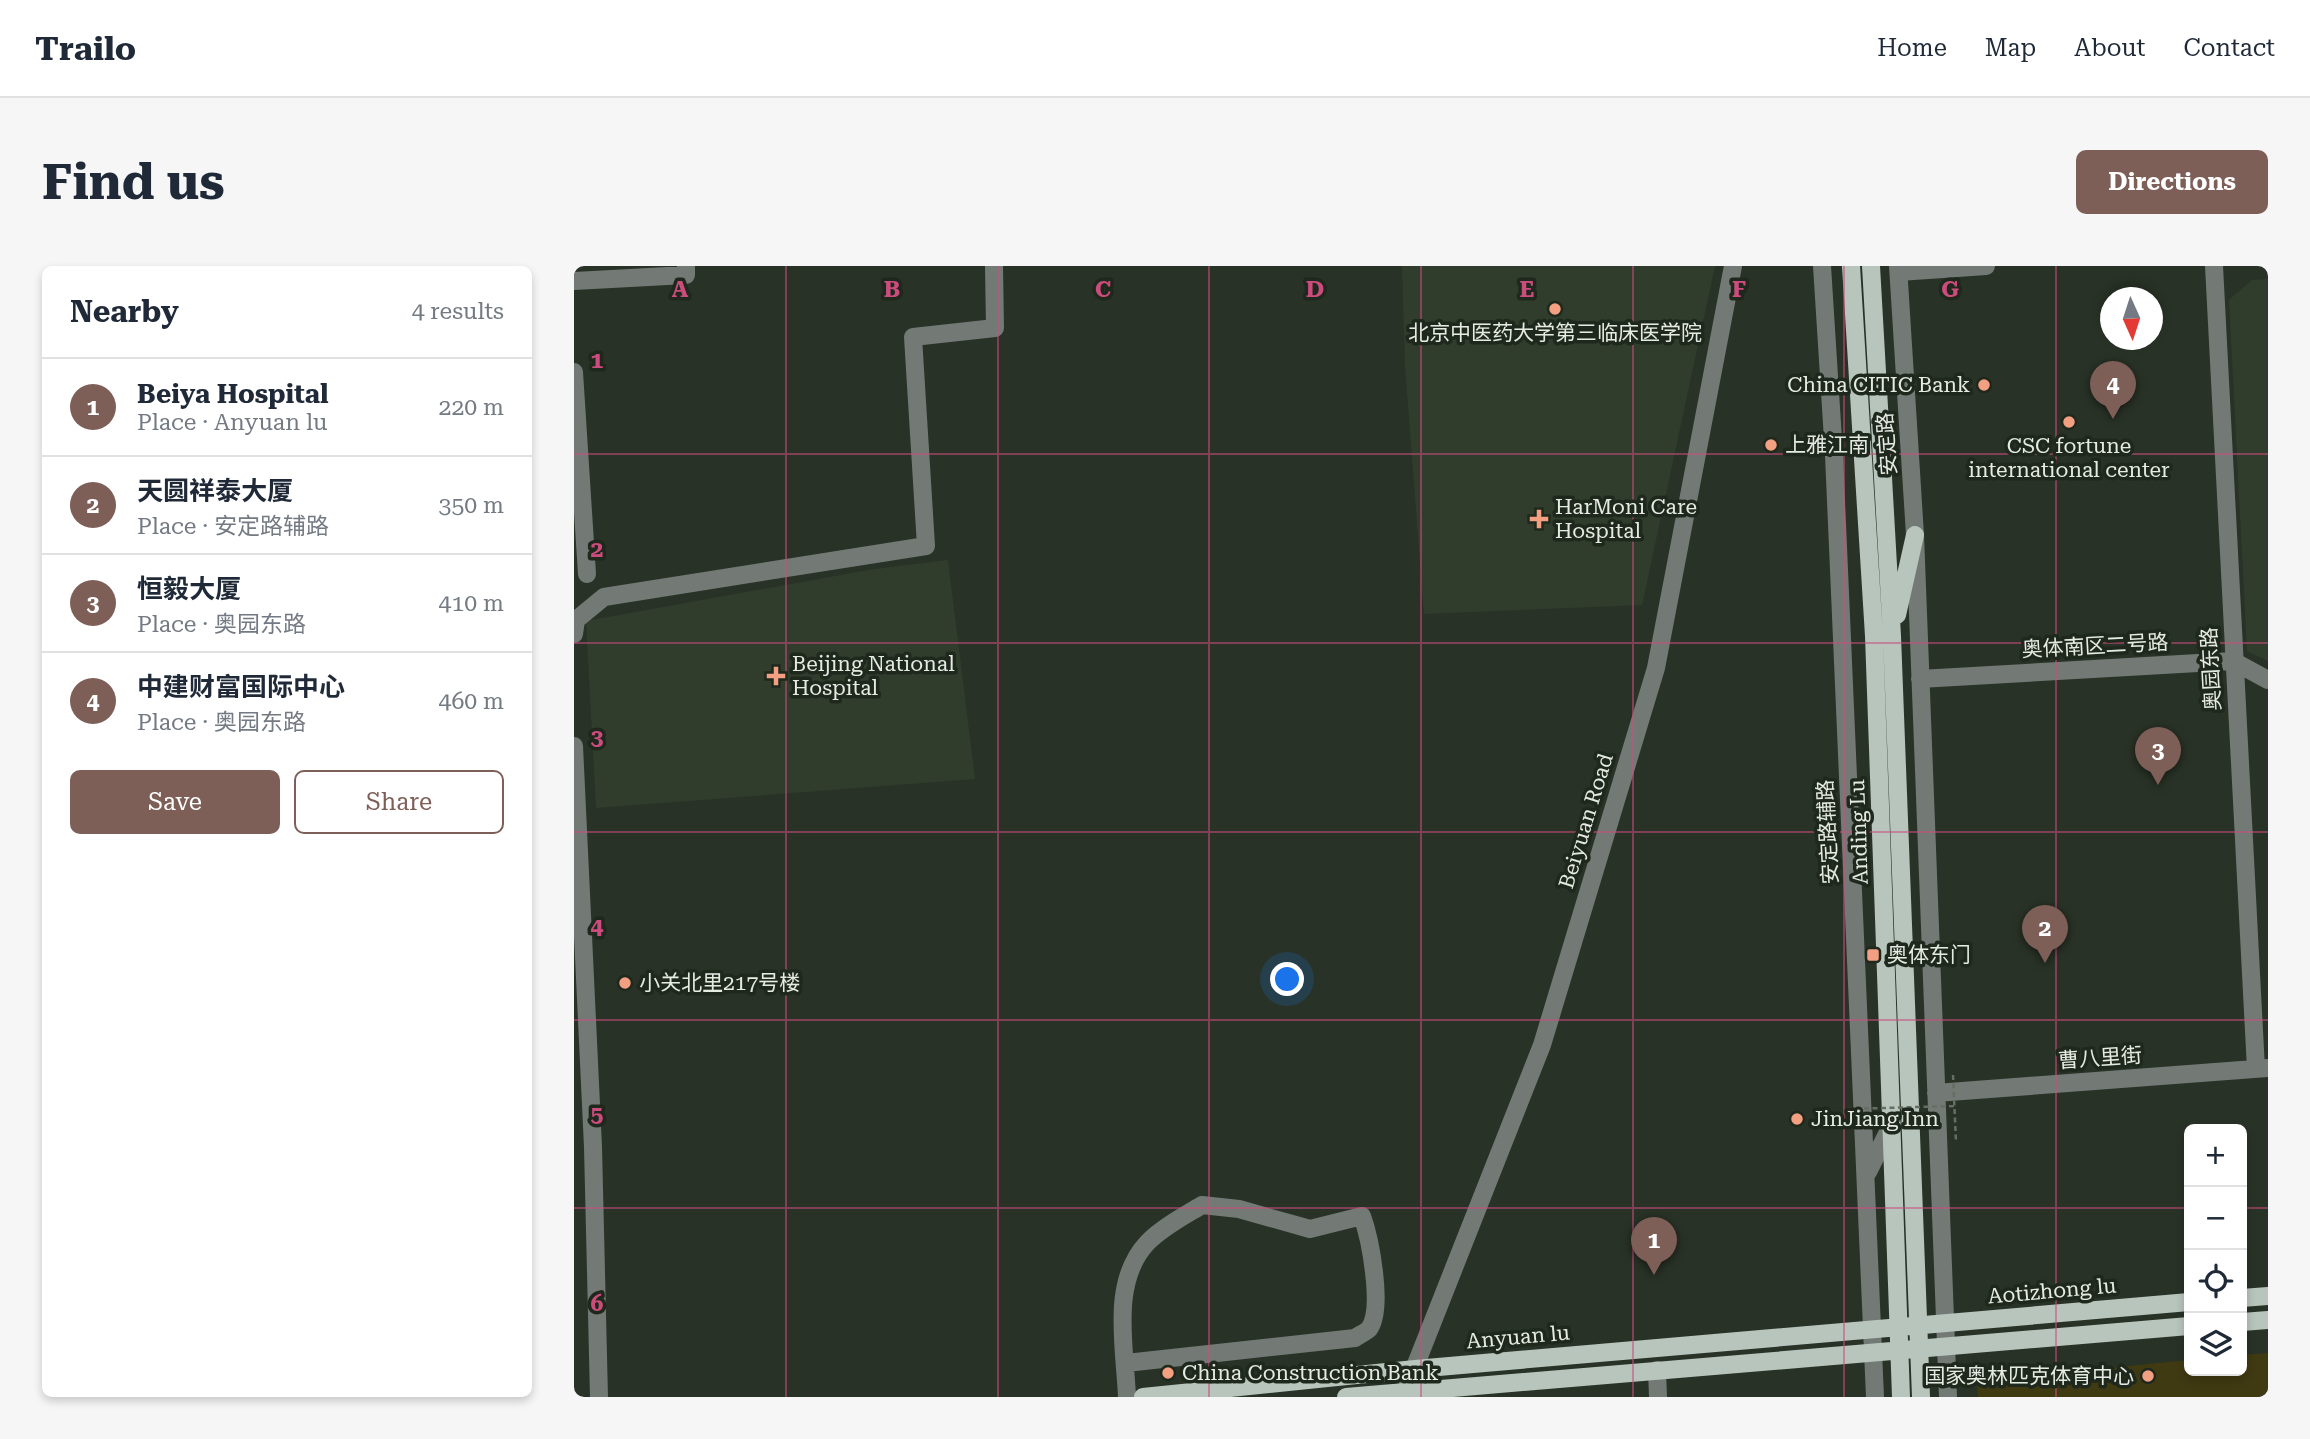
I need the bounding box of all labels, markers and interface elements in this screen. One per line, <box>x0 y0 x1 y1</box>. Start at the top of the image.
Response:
text: Trailo <box>35 29 136 68</box>
text: Home <box>1877 34 1947 62</box>
text: Map <box>1985 34 2036 62</box>
text: About <box>2074 34 2145 62</box>
text: Contact <box>2183 34 2275 62</box>
button: Directions <box>2076 150 2268 214</box>
text: Find us <box>42 154 225 211</box>
text: A <box>672 276 689 303</box>
text: B <box>884 276 900 303</box>
text: C <box>1095 276 1111 303</box>
text: D <box>1306 276 1324 303</box>
text: E <box>1520 276 1534 303</box>
text: F <box>1732 276 1746 303</box>
text: G <box>1941 276 1959 303</box>
north arrow <box>2100 287 2163 350</box>
text: Nearby <box>70 294 179 329</box>
text: 4 results <box>412 298 504 325</box>
marker: 北京中医药大学第三临床医学院 <box>1547 301 1563 317</box>
place label: 北京中医药大学第三临床医学院 <box>1408 321 1702 345</box>
text: 1 <box>591 347 604 374</box>
pin: 4 <box>2090 361 2136 419</box>
place label: China CITIC Bank <box>1787 373 1970 397</box>
marker: China CITIC Bank <box>1976 377 1992 393</box>
text: Beiya Hospital <box>137 379 329 409</box>
text: 1 <box>87 394 99 421</box>
text: 220 m <box>439 394 504 421</box>
text: Place · Anyuan lu <box>137 409 327 436</box>
street label: 安定路 <box>1873 412 1901 476</box>
marker: CSC fortune international center <box>2061 414 2077 430</box>
place label: 上雅江南 <box>1785 433 1869 457</box>
place label: CSC fortune international center <box>1968 434 2170 482</box>
marker: 上雅江南 <box>1763 437 1779 453</box>
text: 天圆祥泰大厦 <box>137 476 293 506</box>
text: 2 <box>87 492 99 519</box>
text: 350 m <box>439 492 504 519</box>
place label: HarMoni Care Hospital <box>1555 495 1697 543</box>
marker: HarMoni Care Hospital <box>1529 509 1549 529</box>
text: Place · 安定路辅路 <box>137 513 329 540</box>
text: 2 <box>591 536 603 563</box>
text: 恒毅大厦 <box>137 574 241 604</box>
text: 3 <box>87 590 99 617</box>
text: 410 m <box>439 590 504 617</box>
text: Place · 奥园东路 <box>137 611 306 638</box>
street label: 奥园东路 <box>2197 626 2225 712</box>
street label: 奥体南区二号路 <box>2021 630 2169 662</box>
place label: Beijing National Hospital <box>792 652 955 700</box>
marker: Beijing National Hospital <box>766 666 786 686</box>
text: 中建财富国际中心 <box>137 672 345 702</box>
text: 4 <box>87 688 99 715</box>
text: 460 m <box>439 688 504 715</box>
text: Place · 奥园东路 <box>137 709 306 736</box>
text: 3 <box>591 724 604 751</box>
pin: 3 <box>2135 727 2181 785</box>
street label: Beiyuan Road <box>1554 750 1618 891</box>
button: Save <box>70 770 280 834</box>
button: Share <box>294 770 504 834</box>
street label: 安定路辅路 <box>1813 779 1843 885</box>
street label: Anding Lu <box>1845 779 1873 885</box>
pin: 2 <box>2022 905 2068 963</box>
text: 4 <box>591 913 604 940</box>
place label: 奥体东门 <box>1887 943 1971 967</box>
marker: 奥体东门 <box>1865 947 1881 963</box>
your location <box>1270 962 1304 996</box>
place label: 小关北里217号楼 <box>639 971 800 995</box>
marker: 小关北里217号楼 <box>617 975 633 991</box>
street label: 曹八里街 <box>2057 1043 2143 1073</box>
text: 5 <box>591 1101 604 1128</box>
place label: JinJiang Inn <box>1811 1107 1939 1131</box>
marker: JinJiang Inn <box>1789 1111 1805 1127</box>
map controls <box>2184 1124 2247 1376</box>
button: + <box>2184 1124 2247 1187</box>
button: − <box>2184 1187 2247 1250</box>
pin: 1 <box>1631 1217 1677 1275</box>
button: locate <box>2184 1250 2247 1313</box>
street label: Aotizhong lu <box>1987 1273 2117 1309</box>
text: 6 <box>591 1290 604 1317</box>
button: layers <box>2184 1313 2247 1376</box>
street label: Anyuan lu <box>1465 1321 1571 1353</box>
place label: China Construction Bank <box>1182 1361 1439 1385</box>
place label: 国家奥林匹克体育中心 <box>1924 1364 2134 1388</box>
marker: China Construction Bank <box>1160 1365 1176 1381</box>
marker: 国家奥林匹克体育中心 <box>2140 1368 2156 1384</box>

